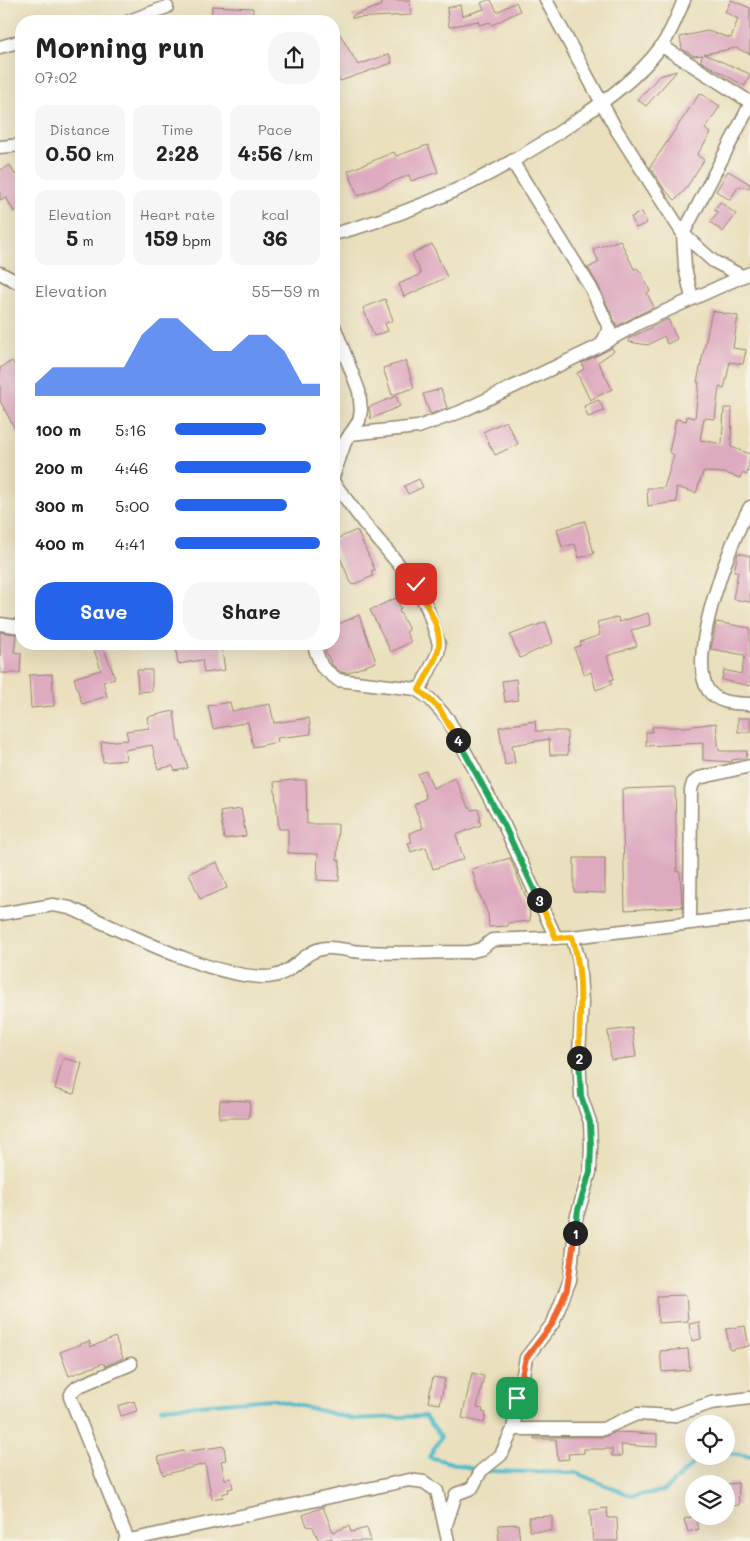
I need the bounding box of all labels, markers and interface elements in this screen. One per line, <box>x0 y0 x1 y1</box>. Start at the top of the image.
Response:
text: Morning run <box>35 29 204 65</box>
button: share <box>268 32 320 84</box>
text: 07:02 <box>35 66 78 87</box>
text: Distance <box>50 120 110 139</box>
text: Time <box>162 120 193 139</box>
text: Pace <box>258 120 292 139</box>
text: 0.50 <box>45 139 91 166</box>
text: 2:28 <box>156 139 199 166</box>
text: 4:56 <box>237 139 282 166</box>
text: km <box>91 146 114 165</box>
text: /km <box>282 146 313 165</box>
text: Elevation <box>48 205 111 224</box>
text: Heart rate <box>140 205 215 224</box>
text: kcal <box>261 205 289 224</box>
text: 5 <box>66 224 78 251</box>
text: 159 <box>144 224 178 251</box>
text: 36 <box>263 224 288 251</box>
text: m <box>78 231 94 250</box>
text: bpm <box>178 231 211 250</box>
text: Elevation <box>35 280 107 301</box>
text: 55–59 m <box>252 280 320 301</box>
text: 100 m <box>35 419 81 440</box>
text: 5:16 <box>115 419 146 440</box>
text: 200 m <box>35 457 83 478</box>
text: 4:46 <box>115 457 148 478</box>
text: 300 m <box>35 495 84 516</box>
text: 5:00 <box>115 495 149 516</box>
text: 400 m <box>35 533 84 554</box>
text: 4:41 <box>115 533 146 554</box>
pin <box>395 563 437 605</box>
icon: check <box>402 570 430 598</box>
button: Save <box>35 582 173 640</box>
button: Share <box>183 582 320 640</box>
pin: 4 <box>446 728 470 752</box>
text: 4 <box>454 731 463 750</box>
pin: 3 <box>526 888 552 912</box>
text: 3 <box>535 891 544 910</box>
pin: 2 <box>566 1046 592 1070</box>
text: 2 <box>576 1049 583 1068</box>
pin: 1 <box>562 1220 588 1246</box>
text: 1 <box>572 1224 579 1243</box>
pin <box>496 1377 538 1419</box>
icon: arrive <box>503 1384 531 1412</box>
map controls <box>685 1415 735 1525</box>
button: locate <box>685 1415 735 1465</box>
button: layers <box>685 1475 735 1525</box>

